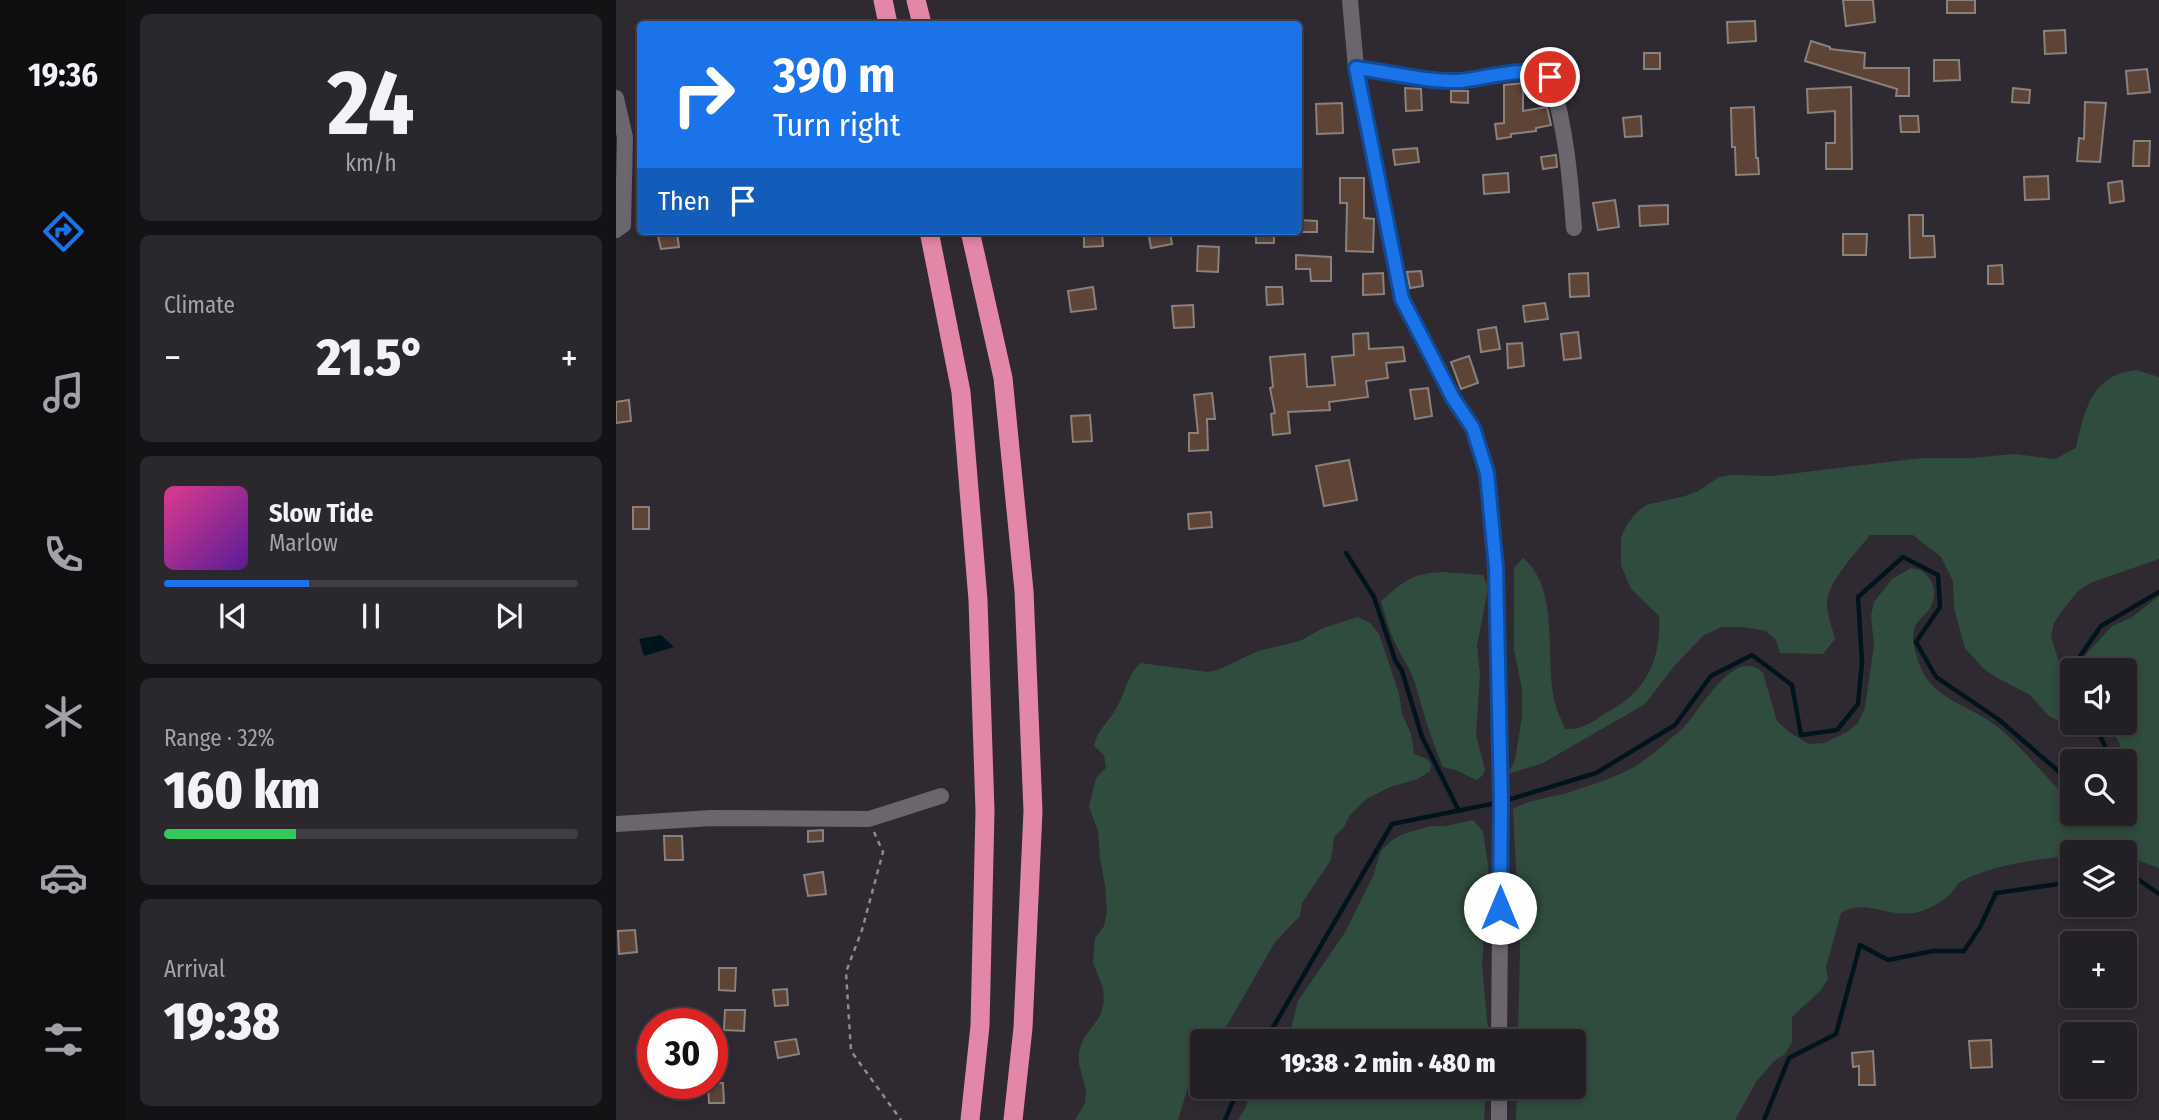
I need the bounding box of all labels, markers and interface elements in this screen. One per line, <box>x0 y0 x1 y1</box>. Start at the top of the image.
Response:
text: 390 m <box>773 46 895 105</box>
pin <box>1520 47 1580 107</box>
text: 24 <box>327 49 415 158</box>
icon: right <box>658 49 749 140</box>
text: 19:36 <box>28 56 98 94</box>
icon: arrive <box>1531 58 1569 96</box>
text: Turn right <box>773 106 900 144</box>
text: km/h <box>345 149 397 177</box>
icon: arrive <box>724 182 762 220</box>
text: Then <box>658 186 710 217</box>
icon: directions <box>39 207 88 256</box>
text: Climate <box>164 291 235 319</box>
text: 21.5° <box>317 326 425 389</box>
text: − <box>164 335 181 381</box>
text: + <box>561 335 578 381</box>
icon: music <box>39 368 88 417</box>
text: Slow Tide <box>269 498 373 529</box>
text: Marlow <box>269 529 338 557</box>
icon: phone <box>39 530 88 579</box>
icon: previous <box>214 597 252 635</box>
icon: pause <box>352 597 390 635</box>
icon: next <box>490 597 528 635</box>
map controls <box>2060 658 2137 1099</box>
button: sound <box>2060 658 2137 735</box>
icon: climate <box>39 692 88 741</box>
text: Range · 32% <box>164 724 275 752</box>
button: search <box>2060 749 2137 826</box>
text: 160 km <box>164 759 320 822</box>
button: layers <box>2060 840 2137 917</box>
icon: car <box>39 853 88 902</box>
position arrow <box>1463 871 1537 945</box>
button: + <box>2060 931 2137 1008</box>
text: Arrival <box>164 955 225 983</box>
text: 19:38 <box>164 990 280 1053</box>
speed limit sign: 30 <box>637 1008 728 1099</box>
icon: filters <box>39 1015 88 1064</box>
button: − <box>2060 1022 2137 1099</box>
text: 19:38 · 2 min · 480 m <box>1280 1048 1496 1079</box>

